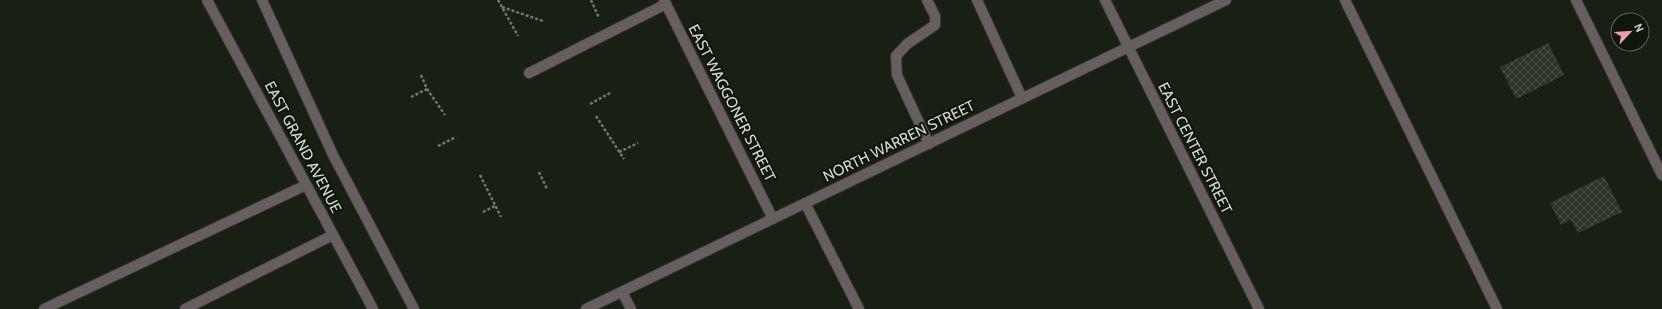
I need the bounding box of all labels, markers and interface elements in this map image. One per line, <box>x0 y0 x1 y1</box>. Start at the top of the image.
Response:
north arrow <box>1610 12 1650 52</box>
street label: EAST WAGGONER STREET <box>685 21 779 185</box>
text: N <box>1631 21 1647 34</box>
street label: EAST GRAND AVENUE <box>261 78 345 216</box>
street label: EAST CENTER STREET <box>1154 79 1236 217</box>
street label: NORTH WARREN STREET <box>820 96 978 186</box>

